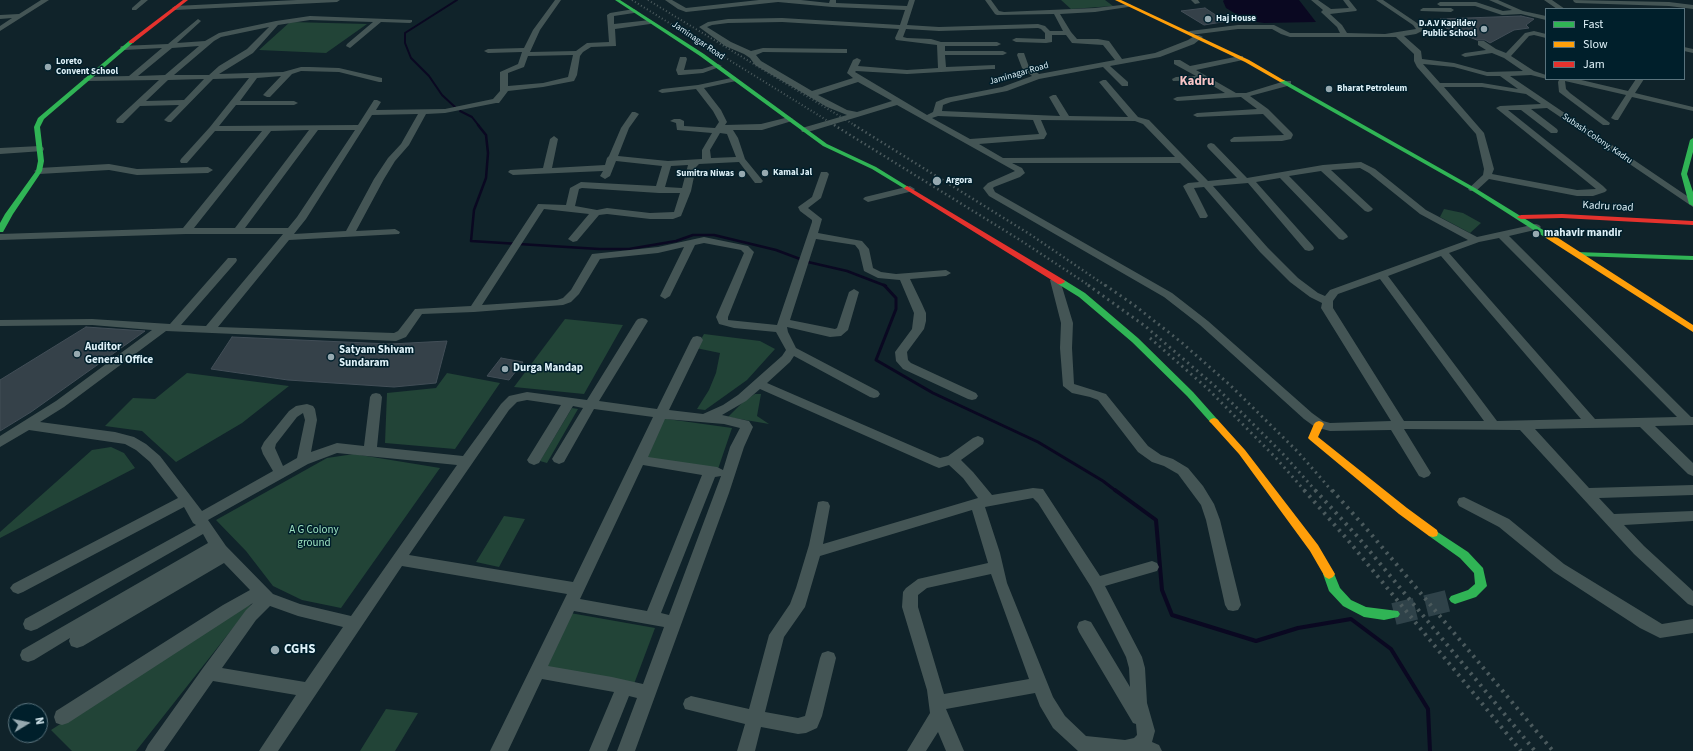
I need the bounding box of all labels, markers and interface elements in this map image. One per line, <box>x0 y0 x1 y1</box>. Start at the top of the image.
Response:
legend <box>1545 8 1685 80</box>
marker: Haj House <box>1203 14 1213 24</box>
place label: Haj House <box>1216 14 1256 24</box>
text: Fast <box>1583 16 1603 33</box>
street label: Jaminagar Road <box>670 19 726 63</box>
place label: D.A.V Kapildev Public School <box>1419 19 1476 40</box>
marker: D.A.V Kapildev Public School <box>1479 24 1489 34</box>
text: Slow <box>1583 36 1608 53</box>
text: Jam <box>1583 56 1605 73</box>
place label: Loreto Convent School <box>56 57 118 78</box>
street label: Jaminagar Road <box>988 60 1050 88</box>
marker: Loreto Convent School <box>43 62 53 72</box>
district label: Kadru <box>1180 74 1214 90</box>
marker: Bharat Petroleum <box>1324 84 1334 94</box>
place label: Bharat Petroleum <box>1337 84 1407 94</box>
street label: Subash Colony, Kadru <box>1560 111 1634 167</box>
marker: Kamal Jal <box>760 168 770 178</box>
place label: Kamal Jal <box>773 168 812 178</box>
place label: Sumitra Niwas <box>676 169 734 179</box>
marker: Sumitra Niwas <box>737 169 747 179</box>
marker: Argora <box>931 175 943 187</box>
place label: Argora <box>946 176 972 186</box>
street label: Kadru road <box>1582 199 1634 215</box>
place label: mahavir mandir <box>1544 227 1622 241</box>
marker: mahavir mandir <box>1531 229 1541 239</box>
place label: Auditor General Office <box>85 341 153 367</box>
place label: Satyam Shivam Sundaram <box>339 344 414 370</box>
marker: Auditor General Office <box>72 349 82 359</box>
marker: Satyam Shivam Sundaram <box>326 352 336 362</box>
place label: Durga Mandap <box>513 362 583 376</box>
marker: Durga Mandap <box>500 364 510 374</box>
park label: A G Colony ground <box>289 524 339 550</box>
place label: CGHS <box>284 642 315 658</box>
marker: CGHS <box>269 644 281 656</box>
north arrow <box>8 703 48 743</box>
text: N <box>31 716 47 726</box>

